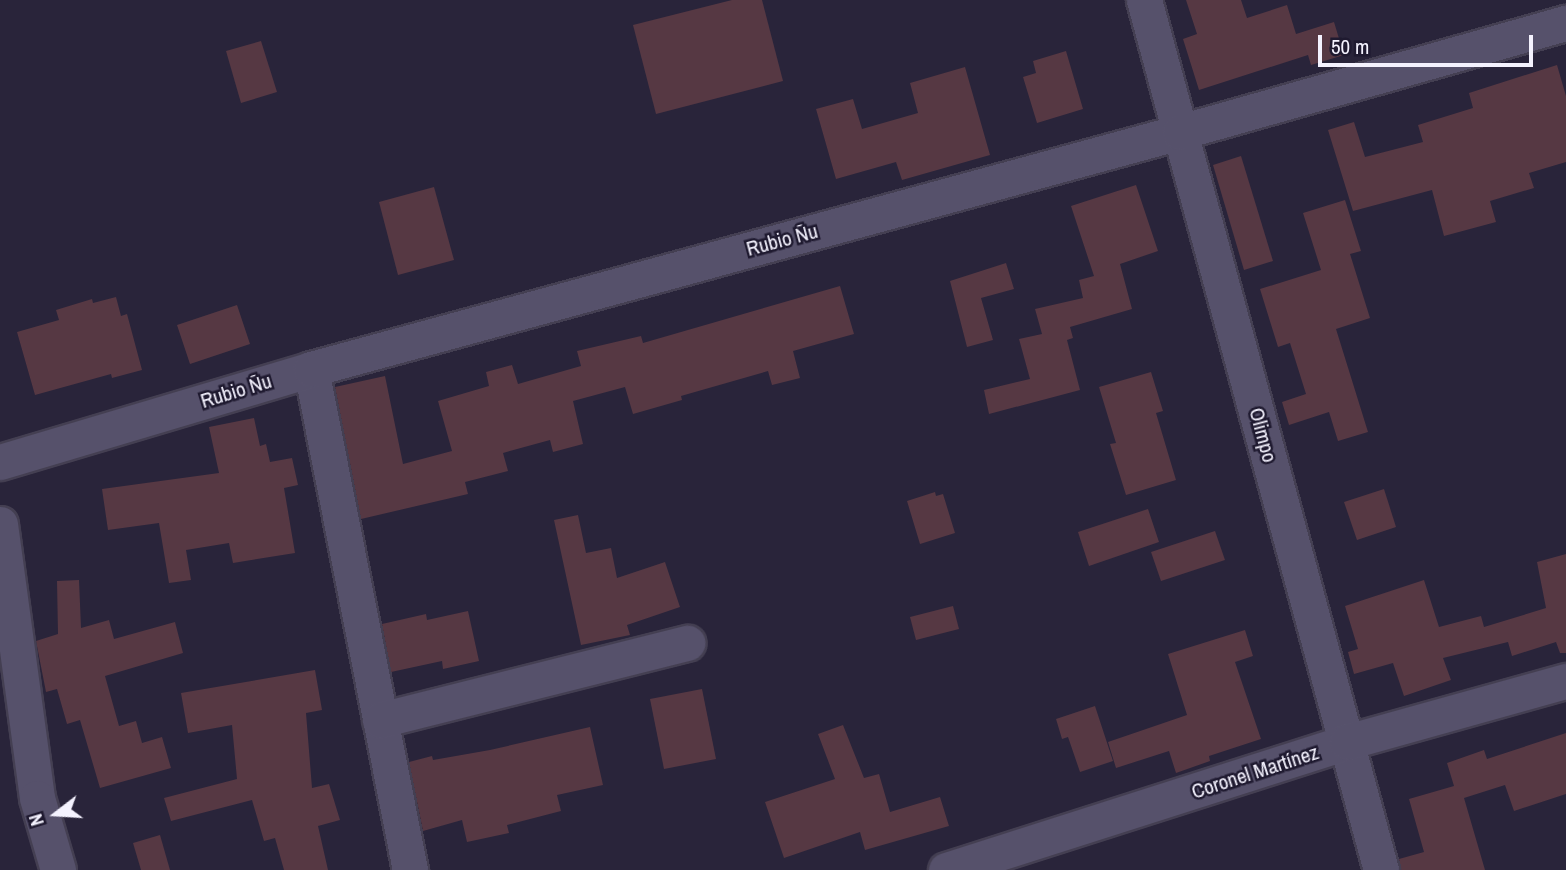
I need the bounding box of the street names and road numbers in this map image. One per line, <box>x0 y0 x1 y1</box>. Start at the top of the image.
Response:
street label: Rubio Ñu <box>744 218 820 262</box>
street label: Rubio Ñu <box>198 368 274 414</box>
street label: Olimpo <box>1244 405 1282 465</box>
street label: Coronel Martínez <box>1188 740 1322 804</box>

